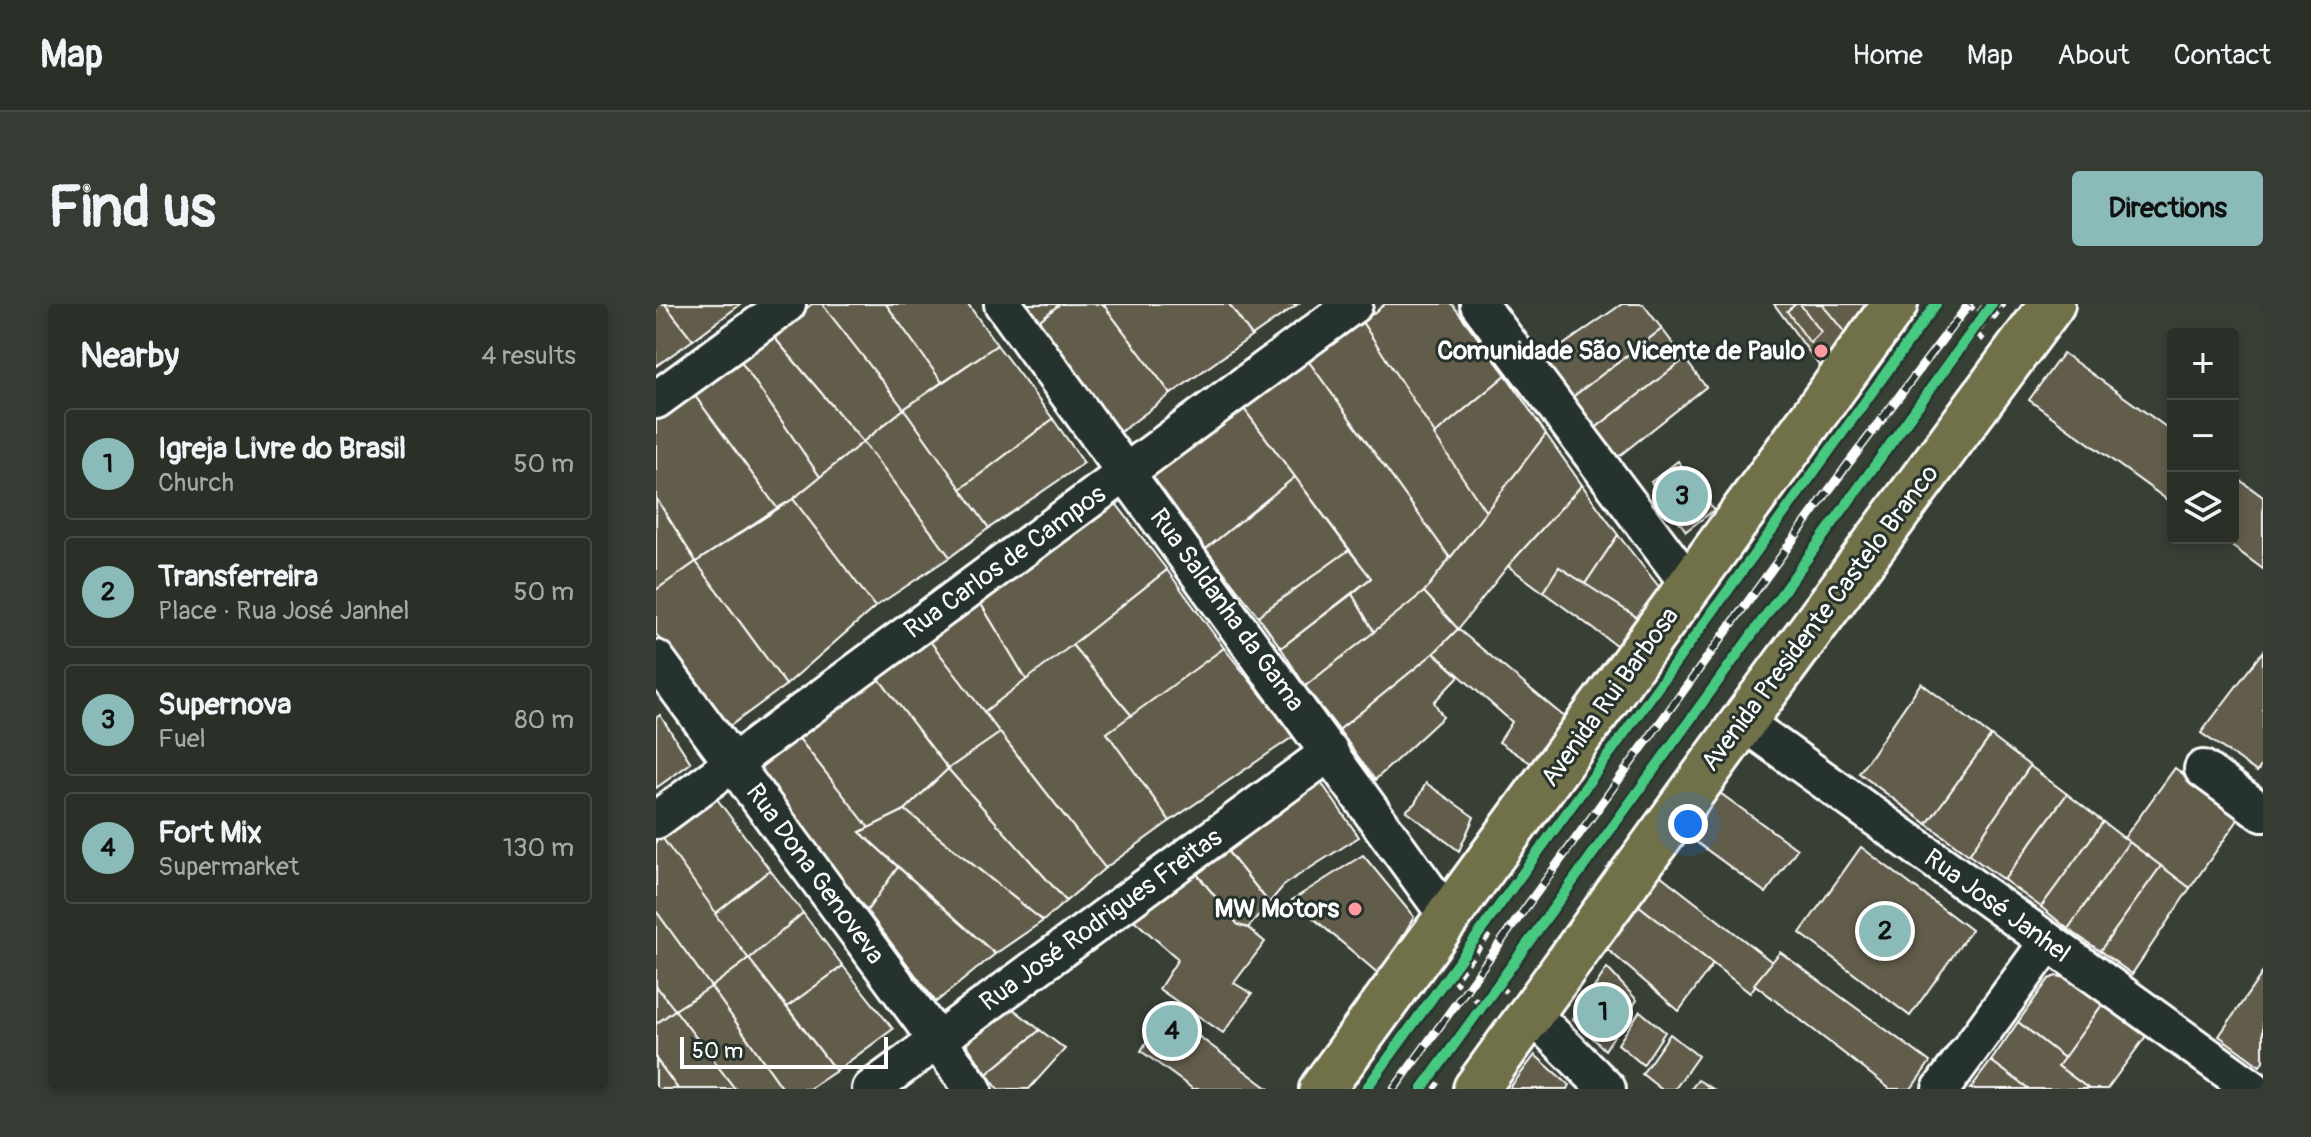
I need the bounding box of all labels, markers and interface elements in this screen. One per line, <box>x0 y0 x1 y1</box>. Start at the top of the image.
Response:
text: Map <box>40 31 103 79</box>
text: Home <box>1852 38 1923 73</box>
text: Map <box>1967 38 2013 73</box>
text: About <box>2057 38 2130 73</box>
text: Contact <box>2174 38 2271 73</box>
button: Directions <box>2072 171 2263 246</box>
text: Find us <box>48 174 216 243</box>
map controls <box>2167 328 2239 544</box>
button: + <box>2167 328 2239 400</box>
text: Nearby <box>80 335 179 378</box>
place label: Comunidade São Vicente de Paulo <box>1437 335 1805 367</box>
text: 4 results <box>481 340 576 372</box>
marker: Comunidade São Vicente de Paulo <box>1812 342 1830 360</box>
button: − <box>2167 400 2239 472</box>
text: Igreja Livre do Brasil <box>158 430 406 467</box>
text: 1 <box>103 448 113 480</box>
text: 50 m <box>513 448 574 480</box>
street label: Avenida Presidente Castelo Branco <box>1694 458 1946 778</box>
pin: 3 <box>1656 466 1708 526</box>
text: Church <box>158 467 234 499</box>
button: layers <box>2167 472 2239 544</box>
street label: Rua Carlos de Campos <box>898 478 1112 646</box>
street label: Rua Saldanha da Gama <box>1143 502 1311 718</box>
text: Transferreira <box>158 558 318 595</box>
text: 2 <box>101 576 115 608</box>
text: 50 m <box>513 576 574 608</box>
text: Place · Rua José Janhel <box>158 595 409 627</box>
street label: Avenida Rui Barbosa <box>1534 601 1686 793</box>
text: Supernova <box>158 686 291 723</box>
text: 3 <box>101 704 115 736</box>
text: 80 m <box>514 704 574 736</box>
text: Fuel <box>158 723 206 755</box>
street label: Rua Dona Genoveva <box>739 777 891 971</box>
your location <box>1668 804 1708 844</box>
text: Fort Mix <box>158 814 262 851</box>
street label: Rua José Rodrigues Freitas <box>974 821 1229 1019</box>
text: 4 <box>100 832 116 864</box>
text: 130 m <box>503 832 574 864</box>
street label: Rua José Janhel <box>1918 842 2076 970</box>
text: Supermarket <box>158 851 299 883</box>
place label: MW Motors <box>1214 893 1339 925</box>
marker: MW Motors <box>1346 900 1364 918</box>
pin: 2 <box>1859 901 1911 961</box>
pin: 1 <box>1577 982 1629 1042</box>
pin: 4 <box>1146 1001 1198 1061</box>
scale bar <box>680 1033 888 1069</box>
text: 50 m <box>692 1037 743 1065</box>

